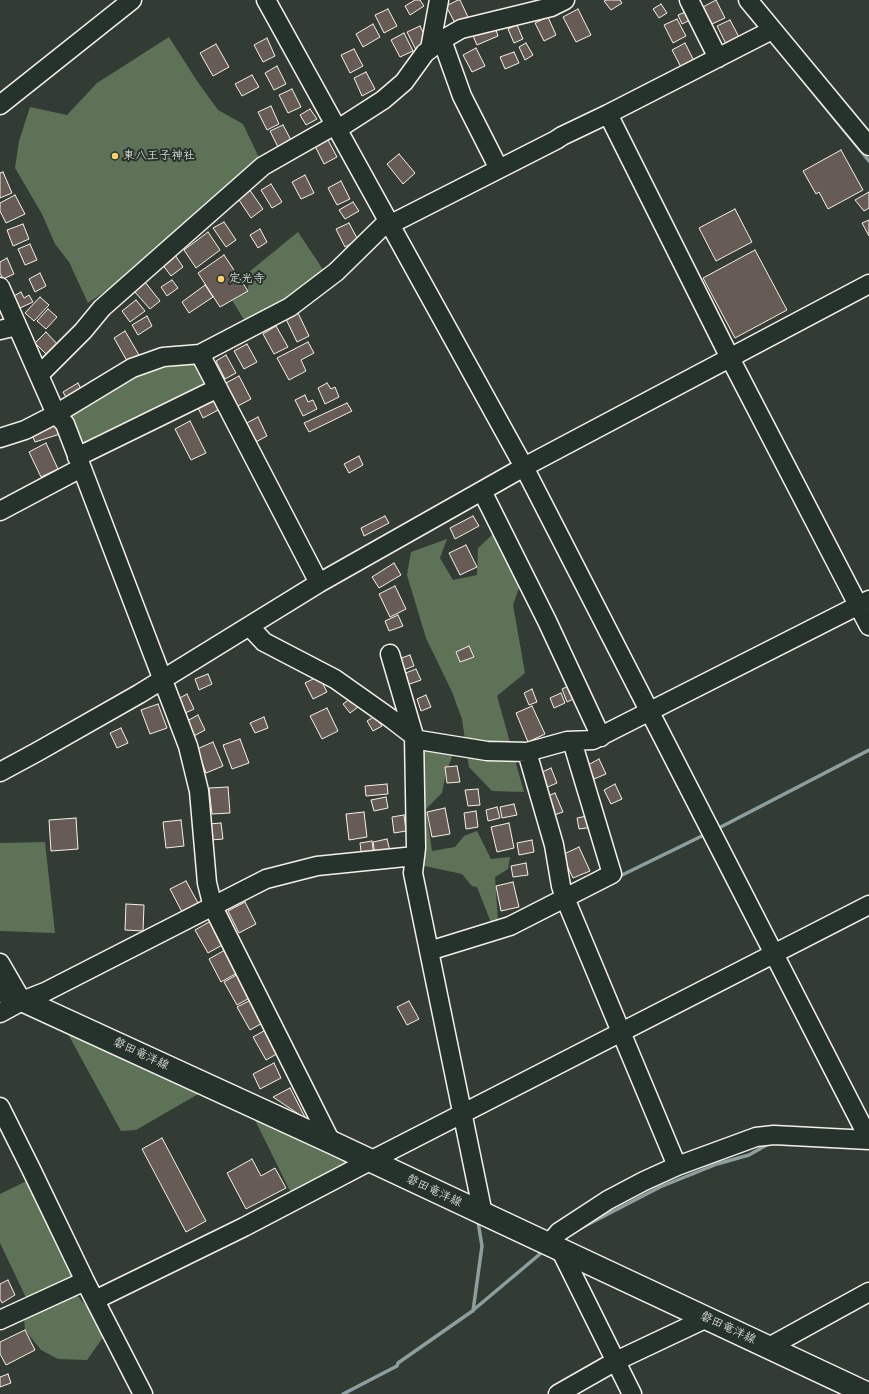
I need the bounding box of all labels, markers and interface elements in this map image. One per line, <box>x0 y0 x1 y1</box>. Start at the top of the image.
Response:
place label: 東八王子神社 <box>123 149 195 163</box>
marker: 東八王子神社 <box>110 151 120 161</box>
place label: 定光寺 <box>229 272 265 286</box>
marker: 定光寺 <box>216 274 226 284</box>
street label: 磐田竜洋線 <box>111 1035 171 1073</box>
street label: 磐田竜洋線 <box>404 1172 464 1210</box>
street label: 磐田竜洋線 <box>698 1309 758 1347</box>

